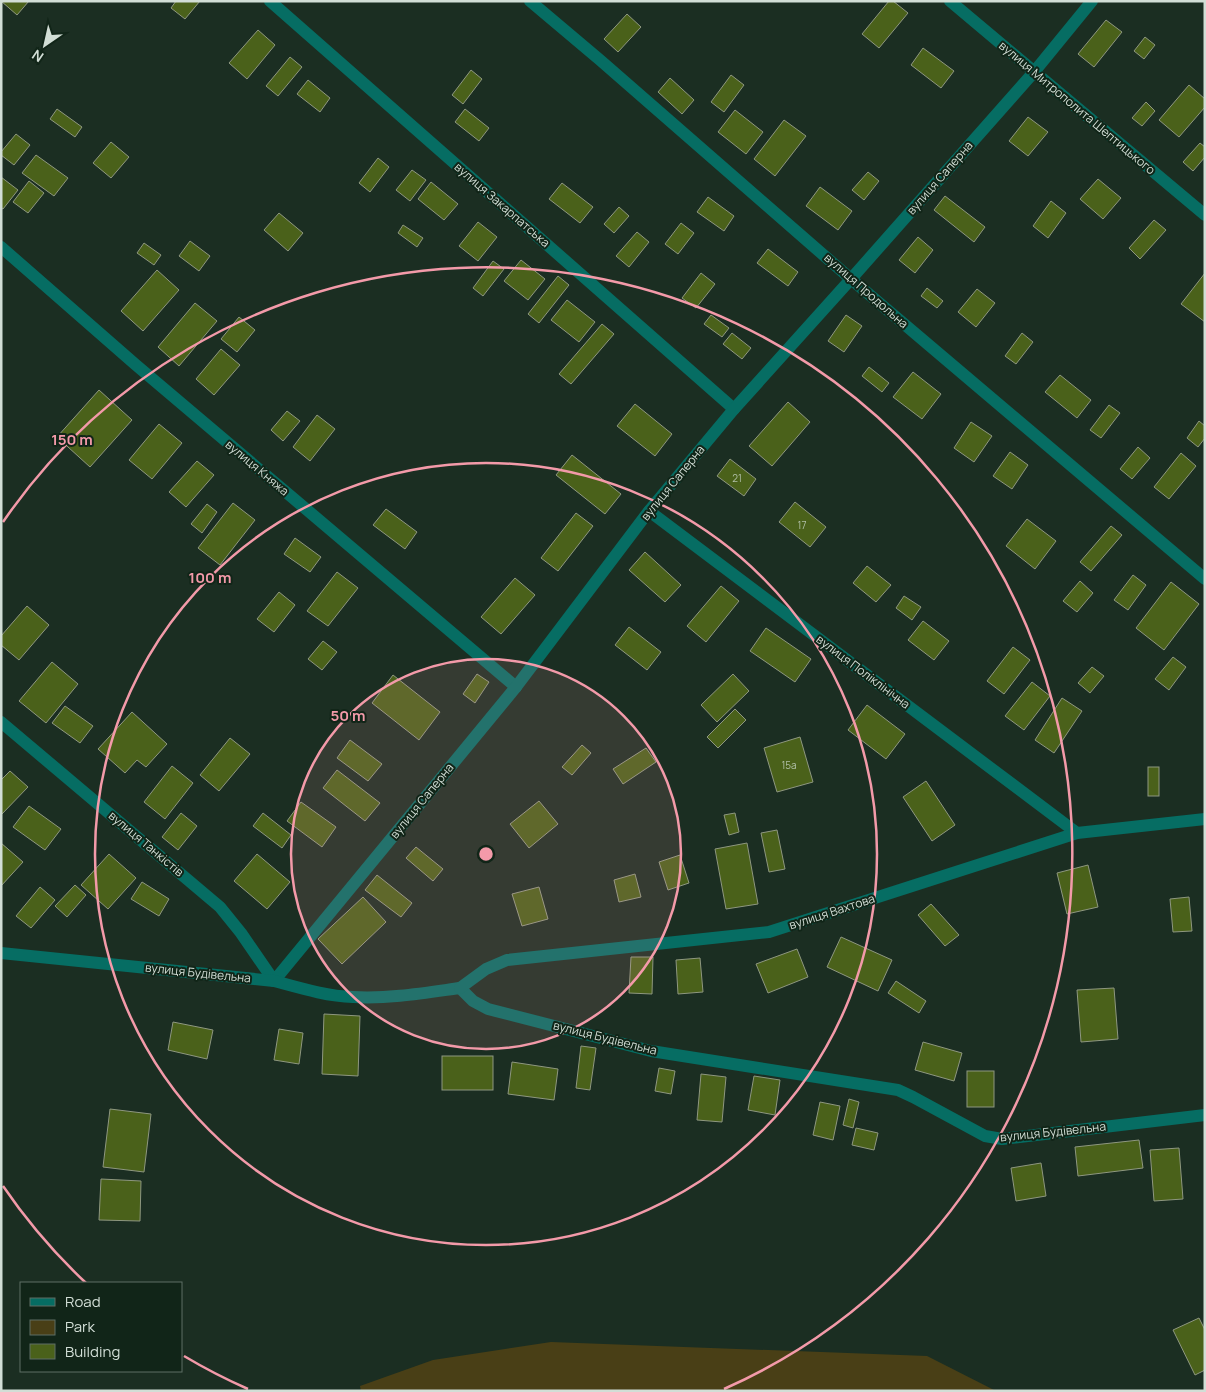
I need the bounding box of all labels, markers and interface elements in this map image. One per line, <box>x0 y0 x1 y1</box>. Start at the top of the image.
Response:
north arrow <box>20 20 70 70</box>
street label: вулиця Митрополита Шептицького <box>995 37 1159 178</box>
text: N <box>28 46 47 67</box>
street label: вулиця Саперна <box>903 137 976 218</box>
street label: вулиця Закарпатська <box>451 158 554 251</box>
street label: вулиця Продольна <box>821 249 912 332</box>
text: 150 m <box>51 429 93 450</box>
street label: вулиця Княжа <box>222 436 293 499</box>
street label: вулиця Саперна <box>637 441 708 524</box>
house number: 21 <box>732 471 742 485</box>
house number: 17 <box>798 518 806 532</box>
text: 100 m <box>189 567 231 588</box>
street label: вулиця Поліклінічна <box>813 631 914 713</box>
text: 50 m <box>330 705 366 726</box>
house number: 15а <box>781 758 797 772</box>
street label: вулиця Саперна <box>386 759 457 842</box>
street label: вулиця Танкістів <box>105 807 188 880</box>
centre of rings <box>477 845 495 863</box>
street label: вулиця Вахтова <box>787 890 877 933</box>
street label: вулиця Будівельна <box>144 958 252 987</box>
street label: вулиця Будівельна <box>551 1016 659 1059</box>
street label: вулиця Будівельна <box>999 1117 1107 1146</box>
legend <box>20 1282 182 1372</box>
text: Road <box>65 1291 101 1312</box>
text: Park <box>65 1316 95 1337</box>
text: Building <box>65 1341 120 1362</box>

